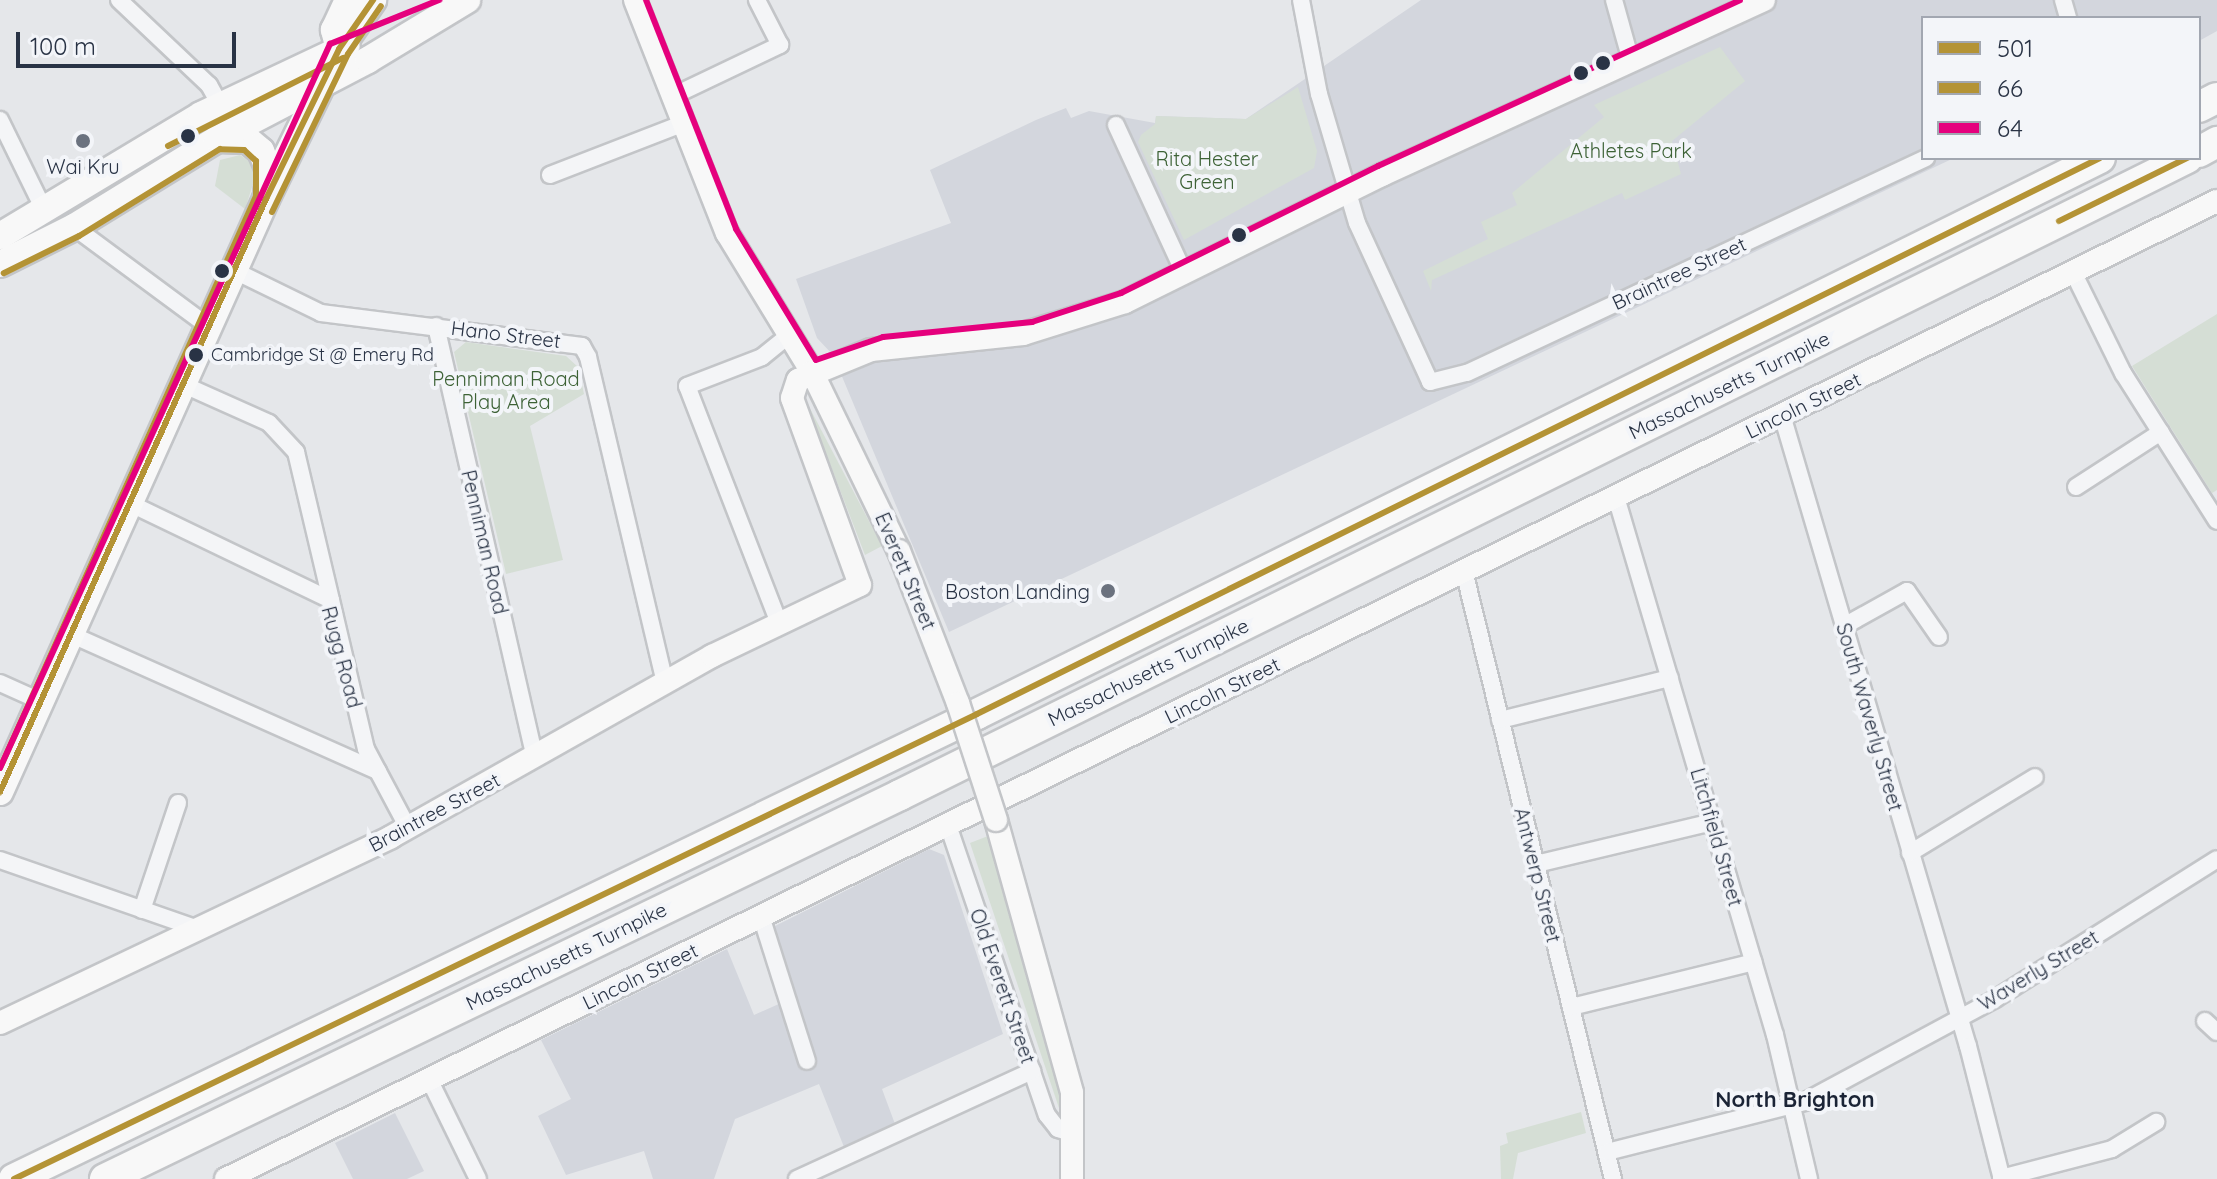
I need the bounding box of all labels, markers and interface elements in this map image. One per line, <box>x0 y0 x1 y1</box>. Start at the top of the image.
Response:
scale bar <box>20 16 240 66</box>
legend <box>1921 16 2201 160</box>
text: 100 m <box>30 31 96 61</box>
text: 501 <box>1997 33 2033 63</box>
unlabelled marker <box>1595 55 1611 71</box>
unlabelled marker <box>1573 65 1589 81</box>
text: 66 <box>1997 73 2023 103</box>
text: 64 <box>1997 113 2023 143</box>
unlabelled marker <box>180 128 196 144</box>
marker: Wai Kru <box>74 132 92 150</box>
park label: Athletes Park <box>1570 138 1692 162</box>
park label: Rita Hester Green <box>1156 147 1258 194</box>
place label: Wai Kru <box>46 154 120 178</box>
unlabelled marker <box>1231 227 1247 243</box>
street label: Braintree Street <box>1608 231 1750 315</box>
unlabelled marker <box>214 263 230 279</box>
street label: Hano Street <box>450 315 562 353</box>
street label: Massachusetts Turnpike <box>1625 326 1833 444</box>
place label: Cambridge St @ Emery Rd <box>211 344 434 366</box>
marker: Cambridge St @ Emery Rd <box>188 347 204 363</box>
park label: Penniman Road Play Area <box>432 367 580 414</box>
street label: Lincoln Street <box>1741 367 1865 443</box>
street label: Penniman Road <box>457 467 513 617</box>
street label: Everett Street <box>871 509 941 633</box>
place label: Boston Landing <box>945 579 1090 603</box>
marker: Boston Landing <box>1097 580 1119 602</box>
street label: Rugg Road <box>317 603 367 711</box>
street label: Massachusetts Turnpike <box>1044 613 1252 731</box>
street label: South Waverly Street <box>1832 620 1908 814</box>
street label: Lincoln Street <box>1160 652 1284 728</box>
street label: Litchfield Street <box>1686 765 1748 909</box>
street label: Braintree Street <box>364 767 504 857</box>
street label: Antwerp Street <box>1510 805 1566 945</box>
street label: Massachusetts Turnpike <box>462 897 670 1015</box>
street label: Old Everett Street <box>965 905 1041 1067</box>
street label: Waverly Street <box>1973 925 2103 1015</box>
street label: Lincoln Street <box>578 938 702 1014</box>
district label: North Brighton <box>1715 1087 1875 1113</box>

